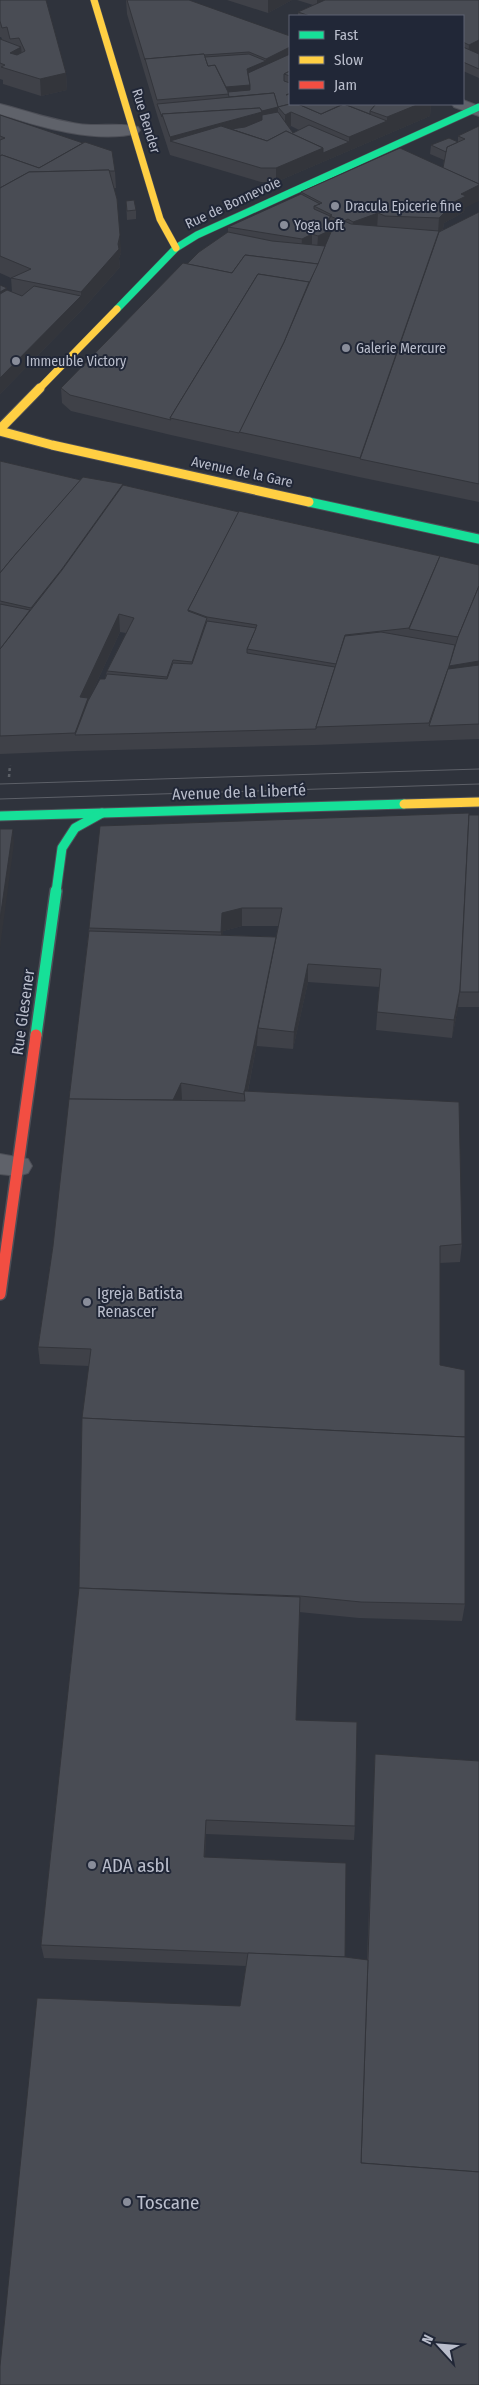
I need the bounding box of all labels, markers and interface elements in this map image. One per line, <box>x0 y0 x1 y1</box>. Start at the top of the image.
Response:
legend <box>289 15 464 105</box>
text: Fast <box>334 26 358 44</box>
text: Slow <box>334 51 363 69</box>
text: Jam <box>334 76 357 94</box>
street label: Rue Bender <box>128 87 164 155</box>
street label: Rue de Bonnevoie <box>183 173 284 233</box>
place label: Dracula Epicerie fine <box>345 198 462 215</box>
marker: Dracula Epicerie fine <box>329 200 341 212</box>
place label: Yoga loft <box>294 217 344 234</box>
marker: Yoga loft <box>278 219 290 231</box>
place label: Galerie Mercure <box>356 340 446 357</box>
marker: Galerie Mercure <box>340 342 352 354</box>
place label: Immeuble Victory <box>26 353 127 370</box>
marker: Immeuble Victory <box>10 355 22 367</box>
street label: Avenue de la Gare <box>190 453 294 491</box>
street label: Avenue de la Liberté <box>172 780 306 804</box>
street label: Rue Glesener <box>8 967 38 1056</box>
place label: Igreja Batista Renascer <box>97 1284 183 1321</box>
marker: Igreja Batista Renascer <box>81 1296 93 1308</box>
place label: ADA asbl <box>102 1854 170 1877</box>
marker: ADA asbl <box>86 1859 98 1871</box>
place label: Toscane <box>137 2191 200 2214</box>
marker: Toscane <box>121 2196 133 2208</box>
north arrow <box>414 2320 464 2370</box>
text: N <box>418 2332 437 2347</box>

